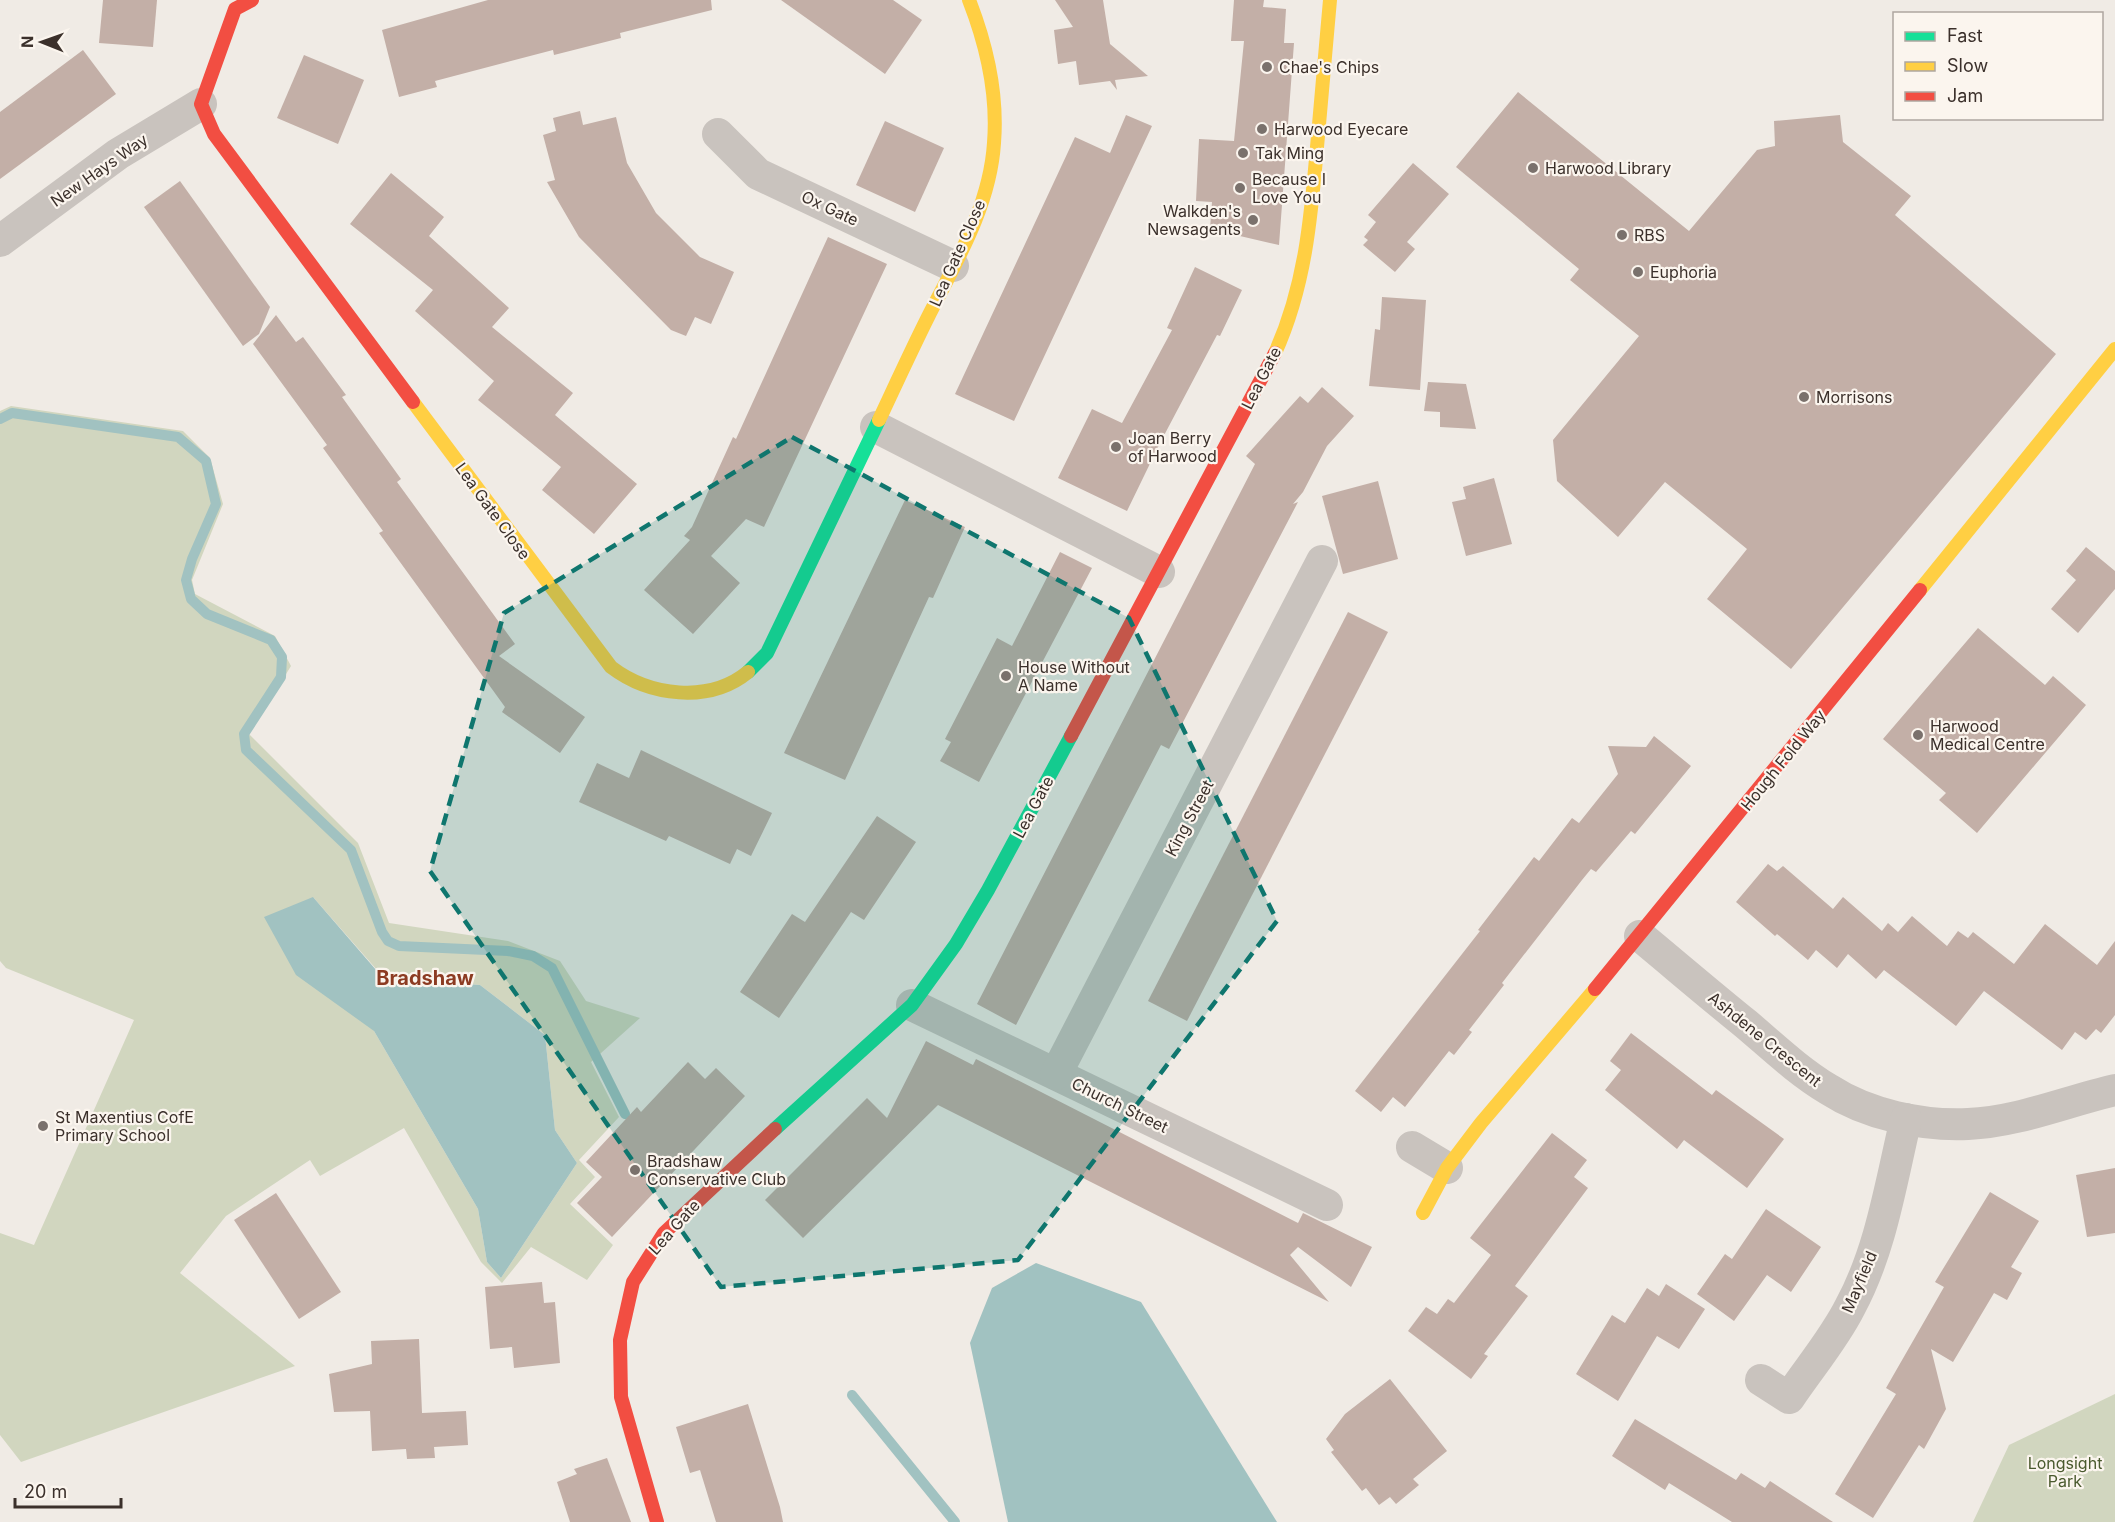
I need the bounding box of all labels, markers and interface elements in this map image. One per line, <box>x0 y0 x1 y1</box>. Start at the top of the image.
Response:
north arrow <box>12 12 72 72</box>
legend <box>1893 12 2103 120</box>
text: Fast <box>1947 25 1983 46</box>
text: N <box>17 35 37 48</box>
text: Slow <box>1947 55 1988 76</box>
place label: Chae's Chips <box>1279 57 1379 77</box>
marker: Chae's Chips <box>1260 60 1274 74</box>
text: Jam <box>1947 85 1983 106</box>
place label: Harwood Eyecare <box>1274 119 1408 139</box>
marker: Harwood Eyecare <box>1255 122 1269 136</box>
street label: New Hays Way <box>47 129 151 211</box>
place label: Tak Ming <box>1255 143 1324 163</box>
marker: Tak Ming <box>1236 146 1250 160</box>
place label: Harwood Library <box>1545 158 1671 178</box>
marker: Harwood Library <box>1526 161 1540 175</box>
place label: Because I Love You <box>1252 169 1326 207</box>
marker: Because I Love You <box>1233 181 1247 195</box>
street label: Ox Gate <box>798 186 862 230</box>
street label: Lea Gate Close <box>925 197 989 309</box>
place label: Walkden's Newsagents <box>1147 201 1241 239</box>
marker: Walkden's Newsagents <box>1246 213 1260 227</box>
place label: RBS <box>1634 225 1665 245</box>
marker: RBS <box>1615 228 1629 242</box>
place label: Euphoria <box>1650 262 1717 282</box>
marker: Euphoria <box>1631 265 1645 279</box>
street label: Lea Gate <box>1237 343 1285 413</box>
place label: Morrisons <box>1816 387 1892 407</box>
marker: Morrisons <box>1797 390 1811 404</box>
place label: Joan Berry of Harwood <box>1128 428 1217 466</box>
marker: Joan Berry of Harwood <box>1109 440 1123 454</box>
street label: Lea Gate Close <box>451 459 535 563</box>
place label: House Without A Name <box>1018 657 1130 695</box>
marker: House Without A Name <box>999 669 1013 683</box>
street label: Hough Fold Way <box>1736 706 1830 814</box>
place label: Harwood Medical Centre <box>1930 716 2045 754</box>
marker: Harwood Medical Centre <box>1911 728 1925 742</box>
street label: Lea Gate <box>1008 773 1058 841</box>
street label: King Street <box>1161 776 1217 860</box>
district label: Bradshaw <box>376 966 474 990</box>
street label: Ashdene Crescent <box>1704 987 1826 1091</box>
street label: Church Street <box>1069 1073 1171 1137</box>
place label: St Maxentius CofE Primary School <box>55 1107 194 1145</box>
marker: St Maxentius CofE Primary School <box>36 1119 50 1133</box>
place label: Bradshaw Conservative Club <box>647 1151 786 1189</box>
marker: Bradshaw Conservative Club <box>628 1163 642 1177</box>
street label: Lea Gate <box>644 1195 704 1259</box>
street label: Mayfield <box>1837 1248 1881 1316</box>
park label: Longsight Park <box>2028 1453 2102 1491</box>
scale bar <box>15 1471 122 1509</box>
text: 20 m <box>24 1481 67 1502</box>

